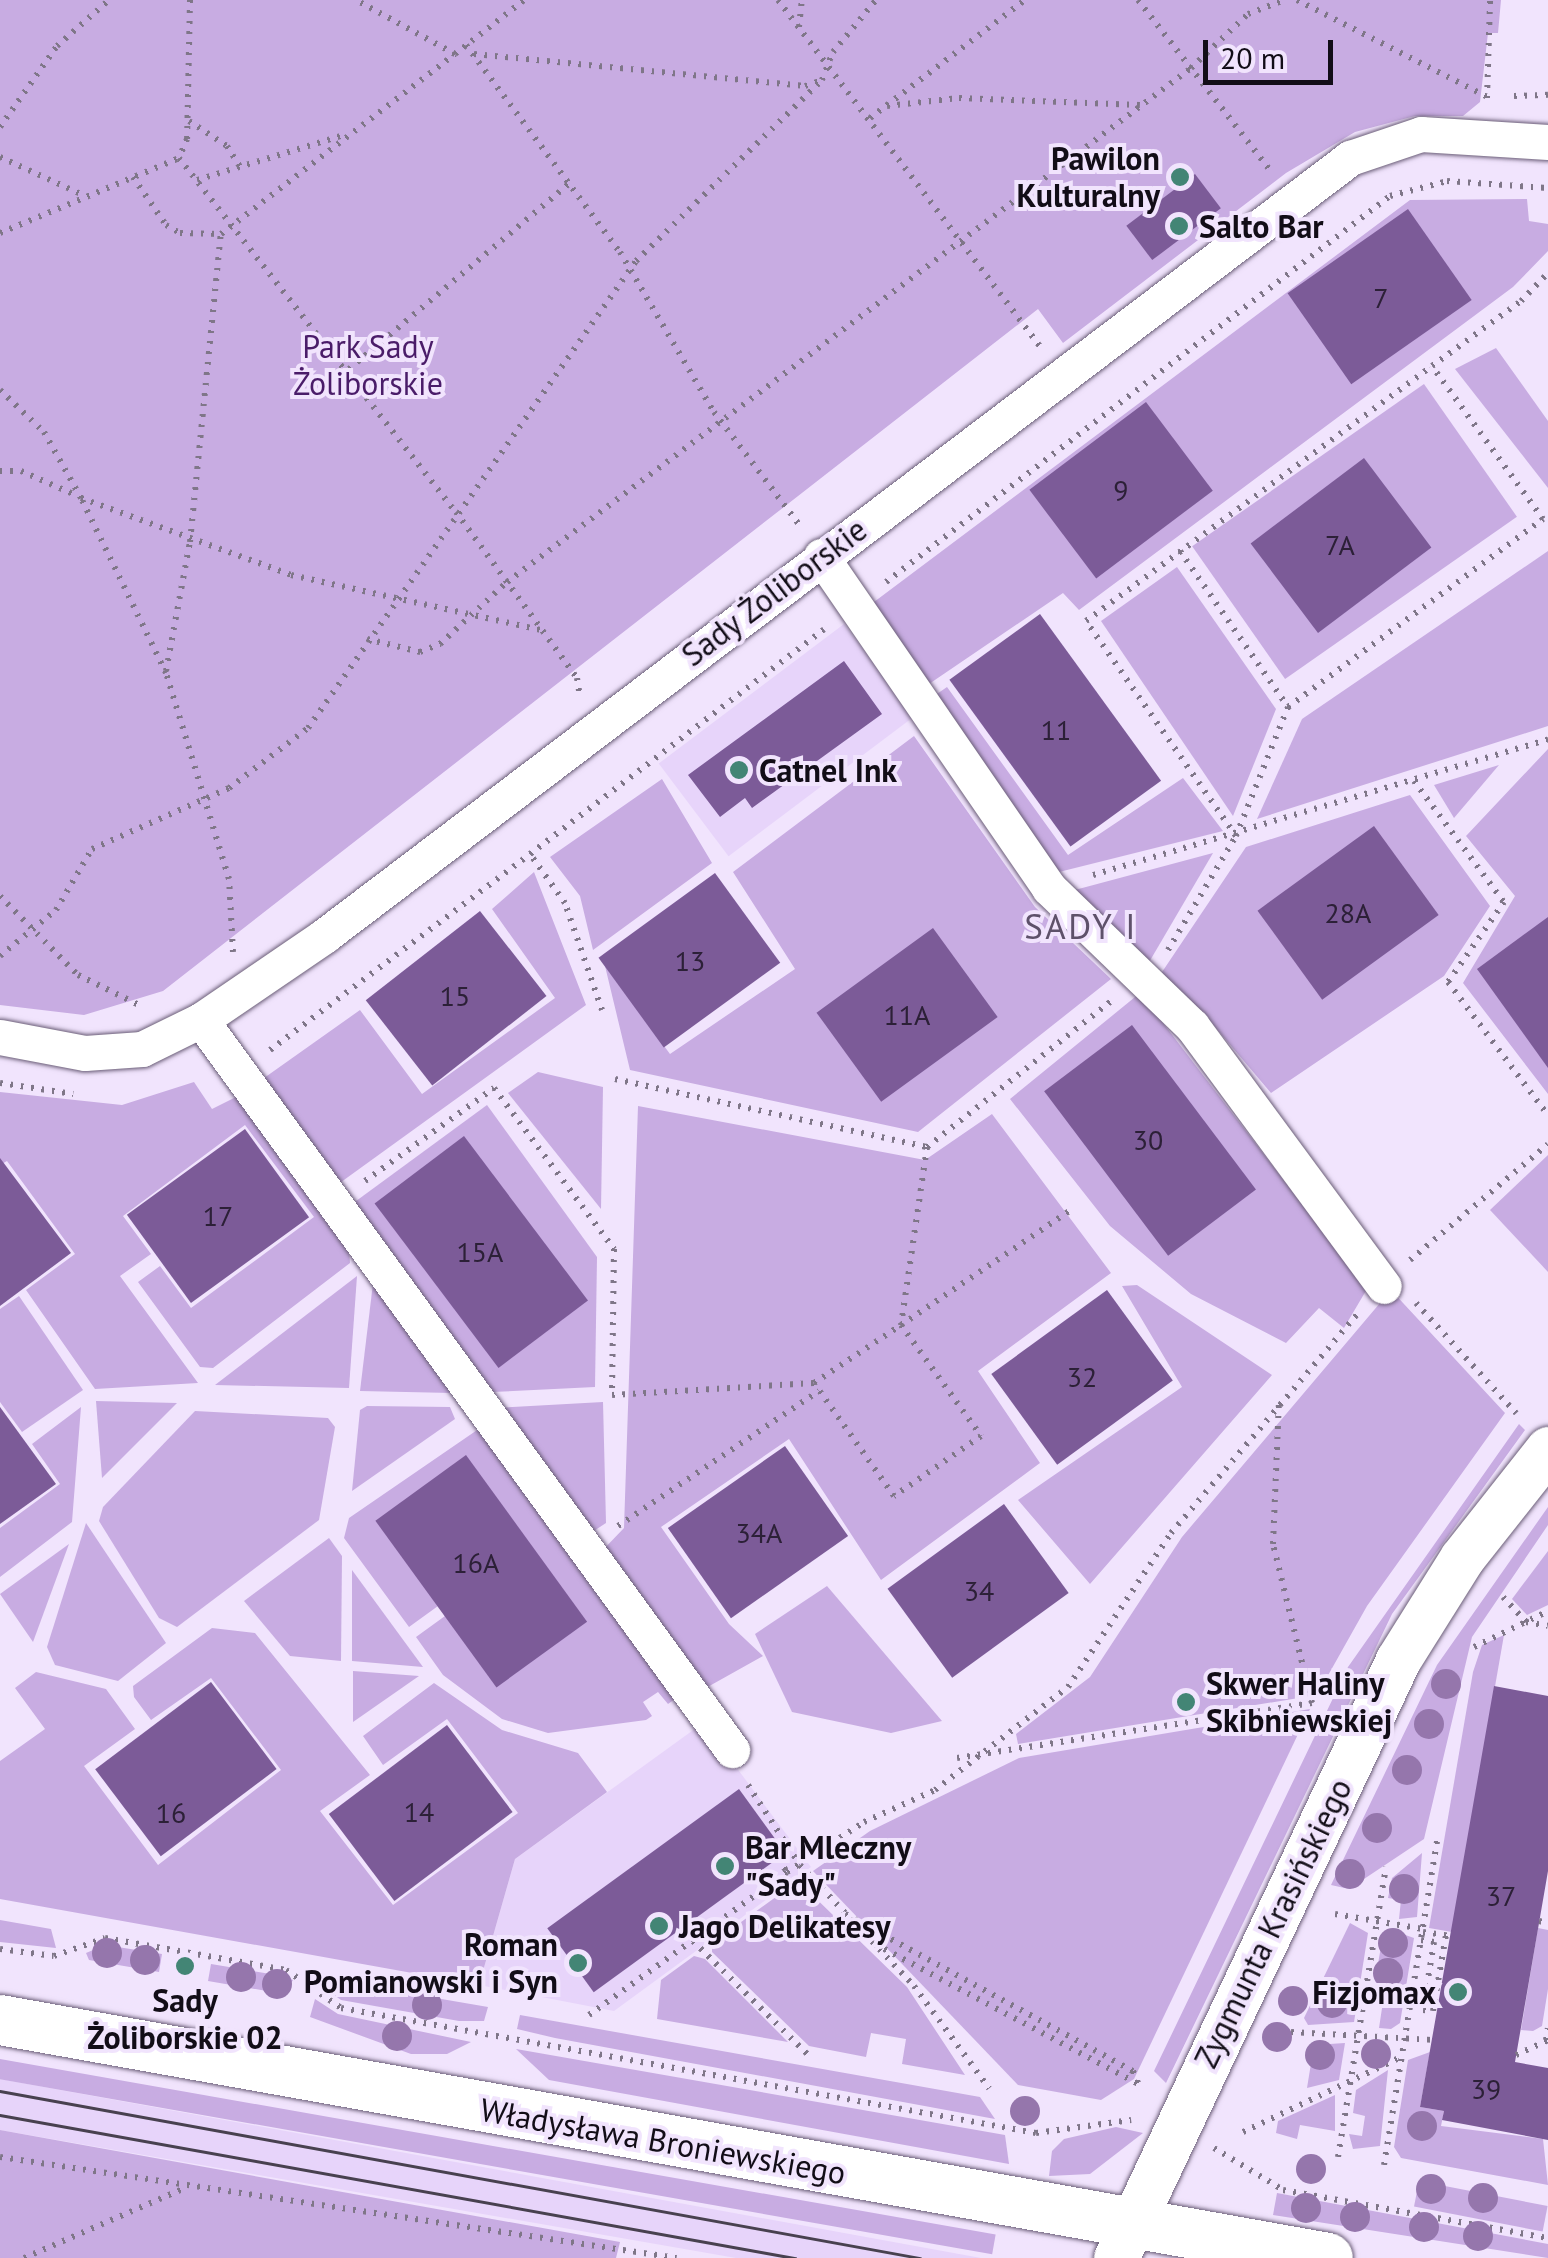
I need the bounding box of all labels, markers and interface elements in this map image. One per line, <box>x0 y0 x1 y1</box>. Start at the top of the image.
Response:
scale bar <box>1208 20 1338 82</box>
text: 20 m <box>1220 38 1285 77</box>
place label: Pawilon Kulturalny <box>1017 140 1160 215</box>
marker: Pawilon Kulturalny <box>1169 166 1191 188</box>
place label: Salto Bar <box>1199 207 1324 245</box>
marker: Salto Bar <box>1168 215 1190 237</box>
house number: 7 <box>1373 281 1389 315</box>
park label: Park Sady Żoliborskie <box>293 328 443 403</box>
house number: 9 <box>1113 473 1129 507</box>
street label: Sady Żoliborskie <box>673 509 875 675</box>
house number: 7A <box>1325 528 1355 562</box>
house number: 11 <box>1041 713 1071 747</box>
place label: Catnel Ink <box>759 751 897 789</box>
marker: Catnel Ink <box>728 759 750 781</box>
house number: 28A <box>1325 896 1371 930</box>
district label: SADY I <box>1024 905 1138 947</box>
house number: 13 <box>675 944 705 978</box>
house number: 15 <box>440 979 470 1013</box>
house number: 11A <box>884 998 930 1032</box>
house number: 30 <box>1133 1123 1163 1157</box>
house number: 17 <box>203 1199 233 1233</box>
house number: 15A <box>457 1235 503 1269</box>
house number: 32 <box>1067 1360 1097 1394</box>
house number: 34A <box>736 1516 782 1550</box>
house number: 16A <box>453 1546 499 1580</box>
house number: 34 <box>964 1574 994 1608</box>
place label: Skwer Haliny Skibniewskiej <box>1206 1665 1392 1740</box>
marker: Skwer Haliny Skibniewskiej <box>1175 1691 1197 1713</box>
street label: Zygmunta Krasińskiego <box>1186 1772 1360 2074</box>
house number: 14 <box>404 1795 434 1829</box>
house number: 16 <box>156 1796 186 1830</box>
place label: Bar Mleczny "Sady" <box>745 1829 911 1904</box>
marker: Bar Mleczny "Sady" <box>714 1855 736 1877</box>
house number: 37 <box>1486 1879 1516 1913</box>
place label: Jago Delikatesy <box>679 1907 891 1945</box>
marker: Jago Delikatesy <box>648 1915 670 1937</box>
place label: Roman Pomianowski i Syn <box>304 1926 558 2001</box>
marker: Roman Pomianowski i Syn <box>567 1952 589 1974</box>
marker: Sady Żoliborskie 02 <box>174 1955 196 1977</box>
place label: Fizjomax <box>1312 1973 1436 2011</box>
marker: Fizjomax <box>1445 1979 1471 2005</box>
place label: Sady Żoliborskie 02 <box>87 1982 283 2057</box>
house number: 39 <box>1471 2072 1501 2106</box>
street label: Władysława Broniewskiego <box>477 2090 849 2192</box>

